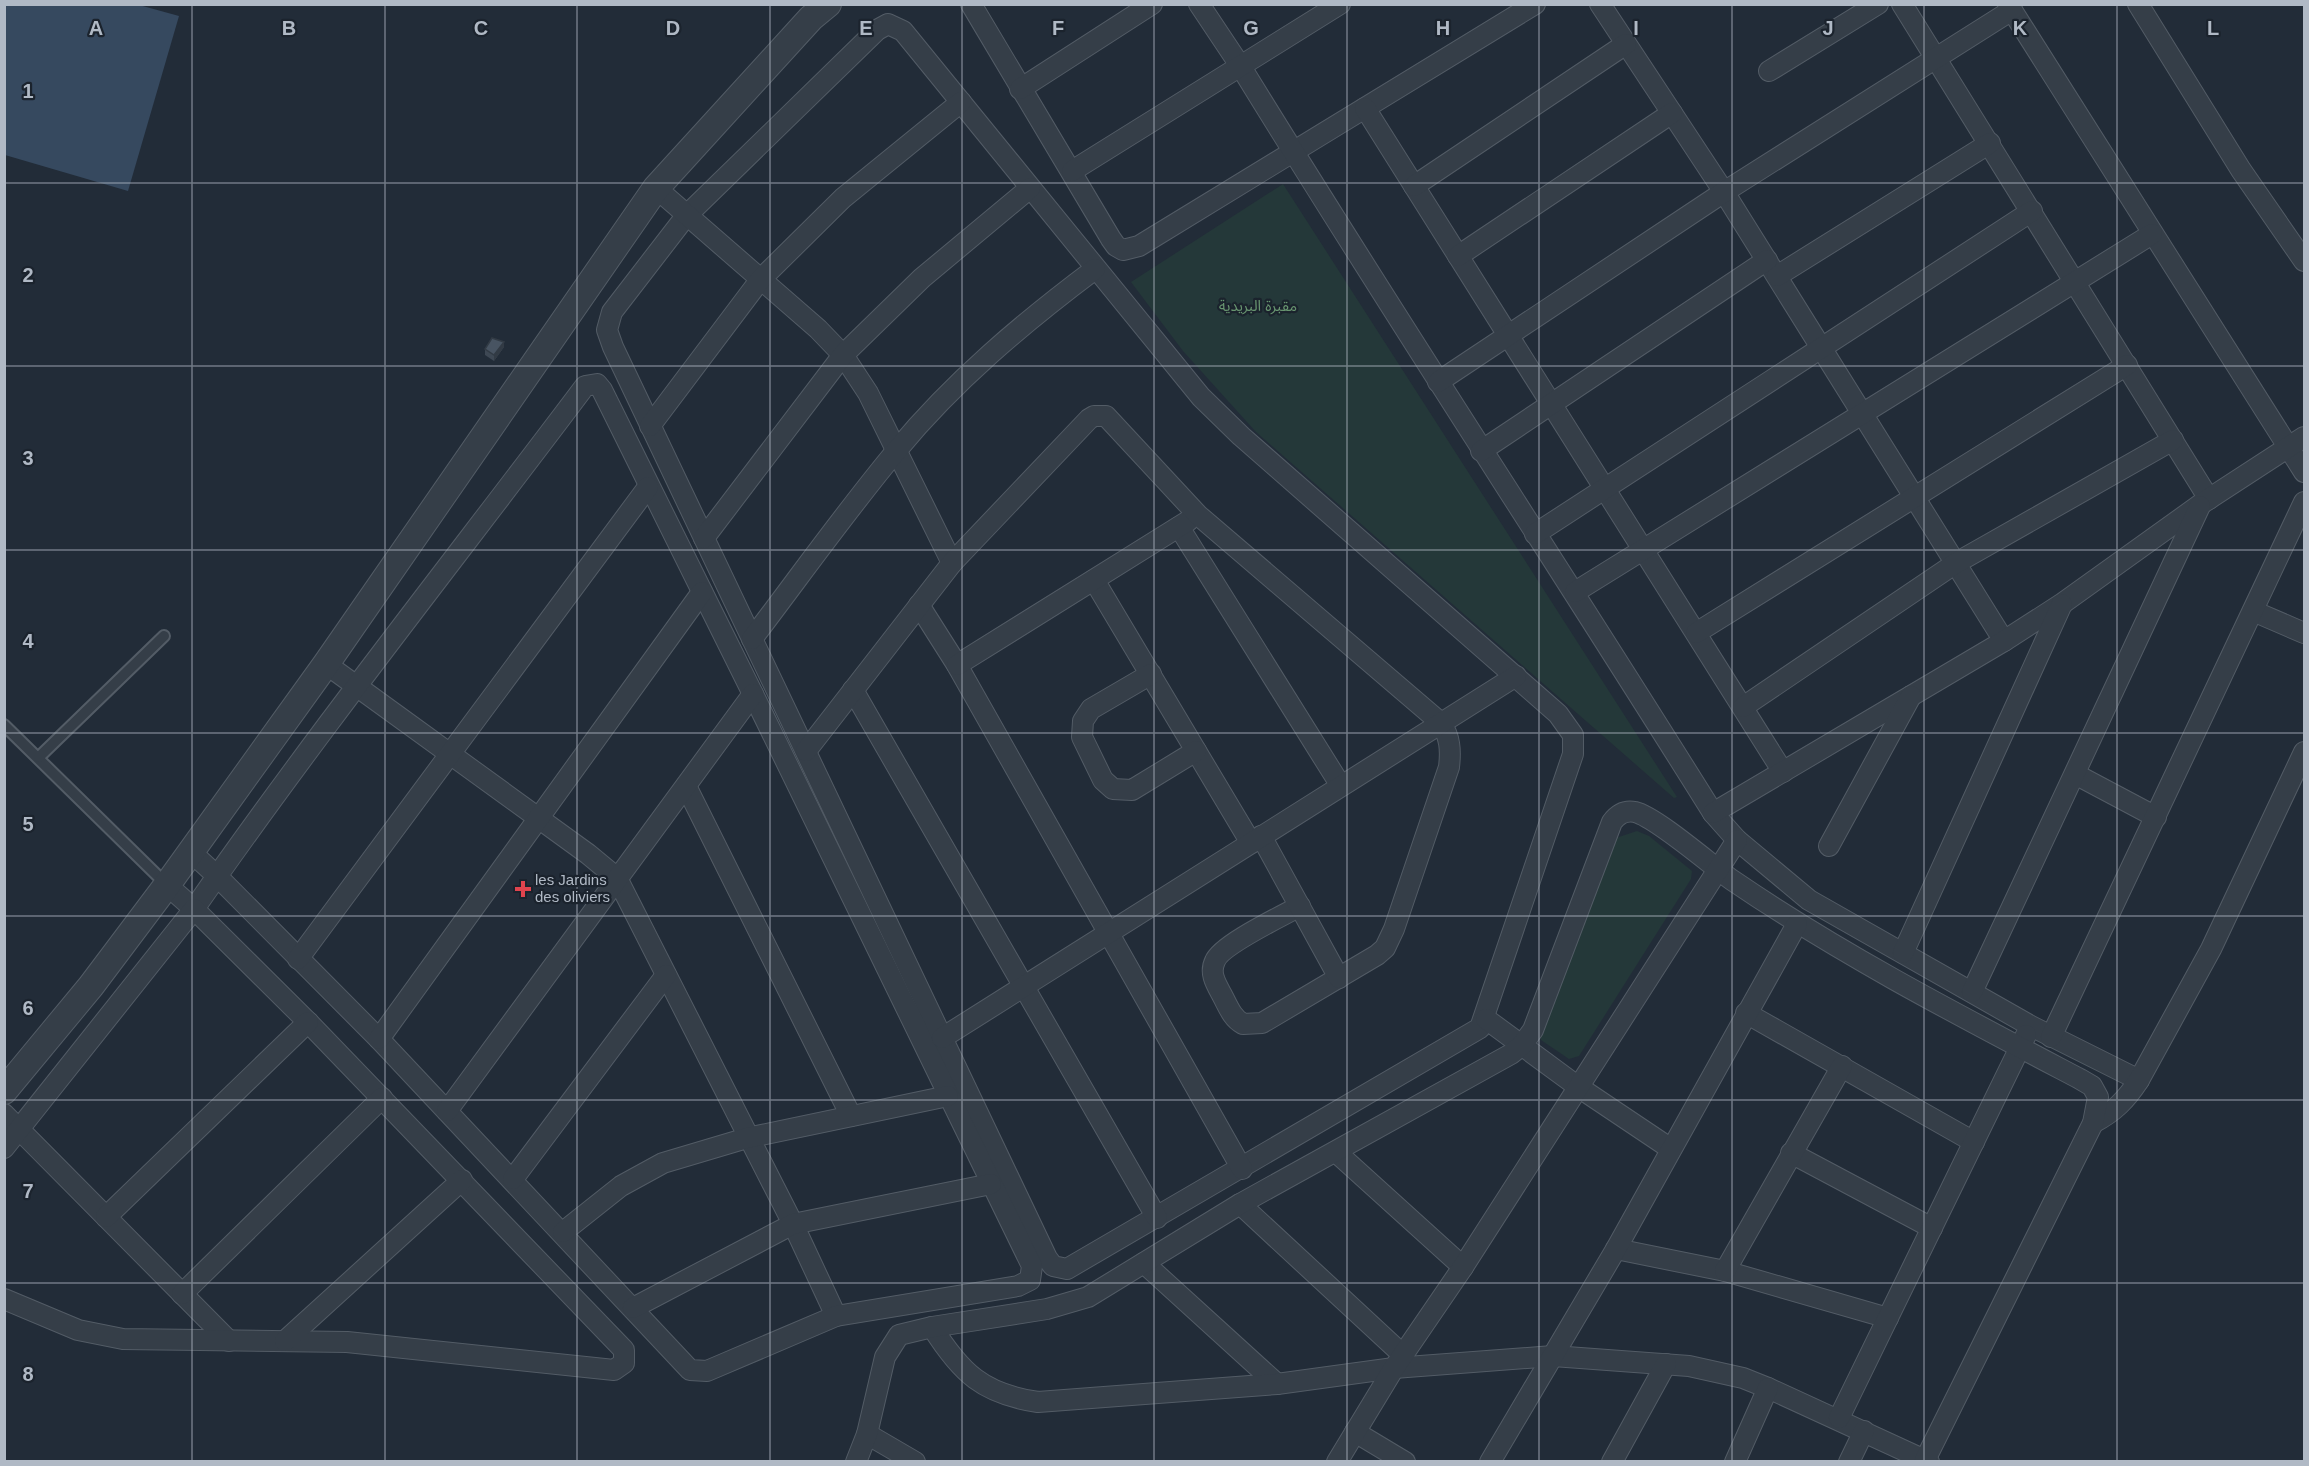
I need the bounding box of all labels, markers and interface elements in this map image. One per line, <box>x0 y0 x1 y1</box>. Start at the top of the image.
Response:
text: A <box>89 17 103 39</box>
text: B <box>282 17 296 39</box>
text: C <box>474 17 488 39</box>
text: D <box>666 17 680 39</box>
text: E <box>859 17 873 39</box>
text: F <box>1052 17 1064 39</box>
text: G <box>1243 17 1259 39</box>
text: H <box>1436 17 1450 39</box>
text: I <box>1633 17 1639 39</box>
text: J <box>1822 17 1834 39</box>
text: K <box>2013 17 2028 39</box>
text: L <box>2207 17 2219 39</box>
text: 1 <box>22 80 34 102</box>
text: 2 <box>22 264 34 286</box>
park label: مقبرة البريدية <box>1219 297 1297 315</box>
text: 3 <box>22 447 34 469</box>
text: 4 <box>22 630 34 652</box>
text: 5 <box>22 813 34 835</box>
place label: les Jardins des oliviers <box>535 871 610 905</box>
marker: les Jardins des oliviers <box>516 882 530 896</box>
text: 6 <box>22 997 34 1019</box>
text: 7 <box>22 1180 34 1202</box>
text: 8 <box>22 1363 34 1385</box>

